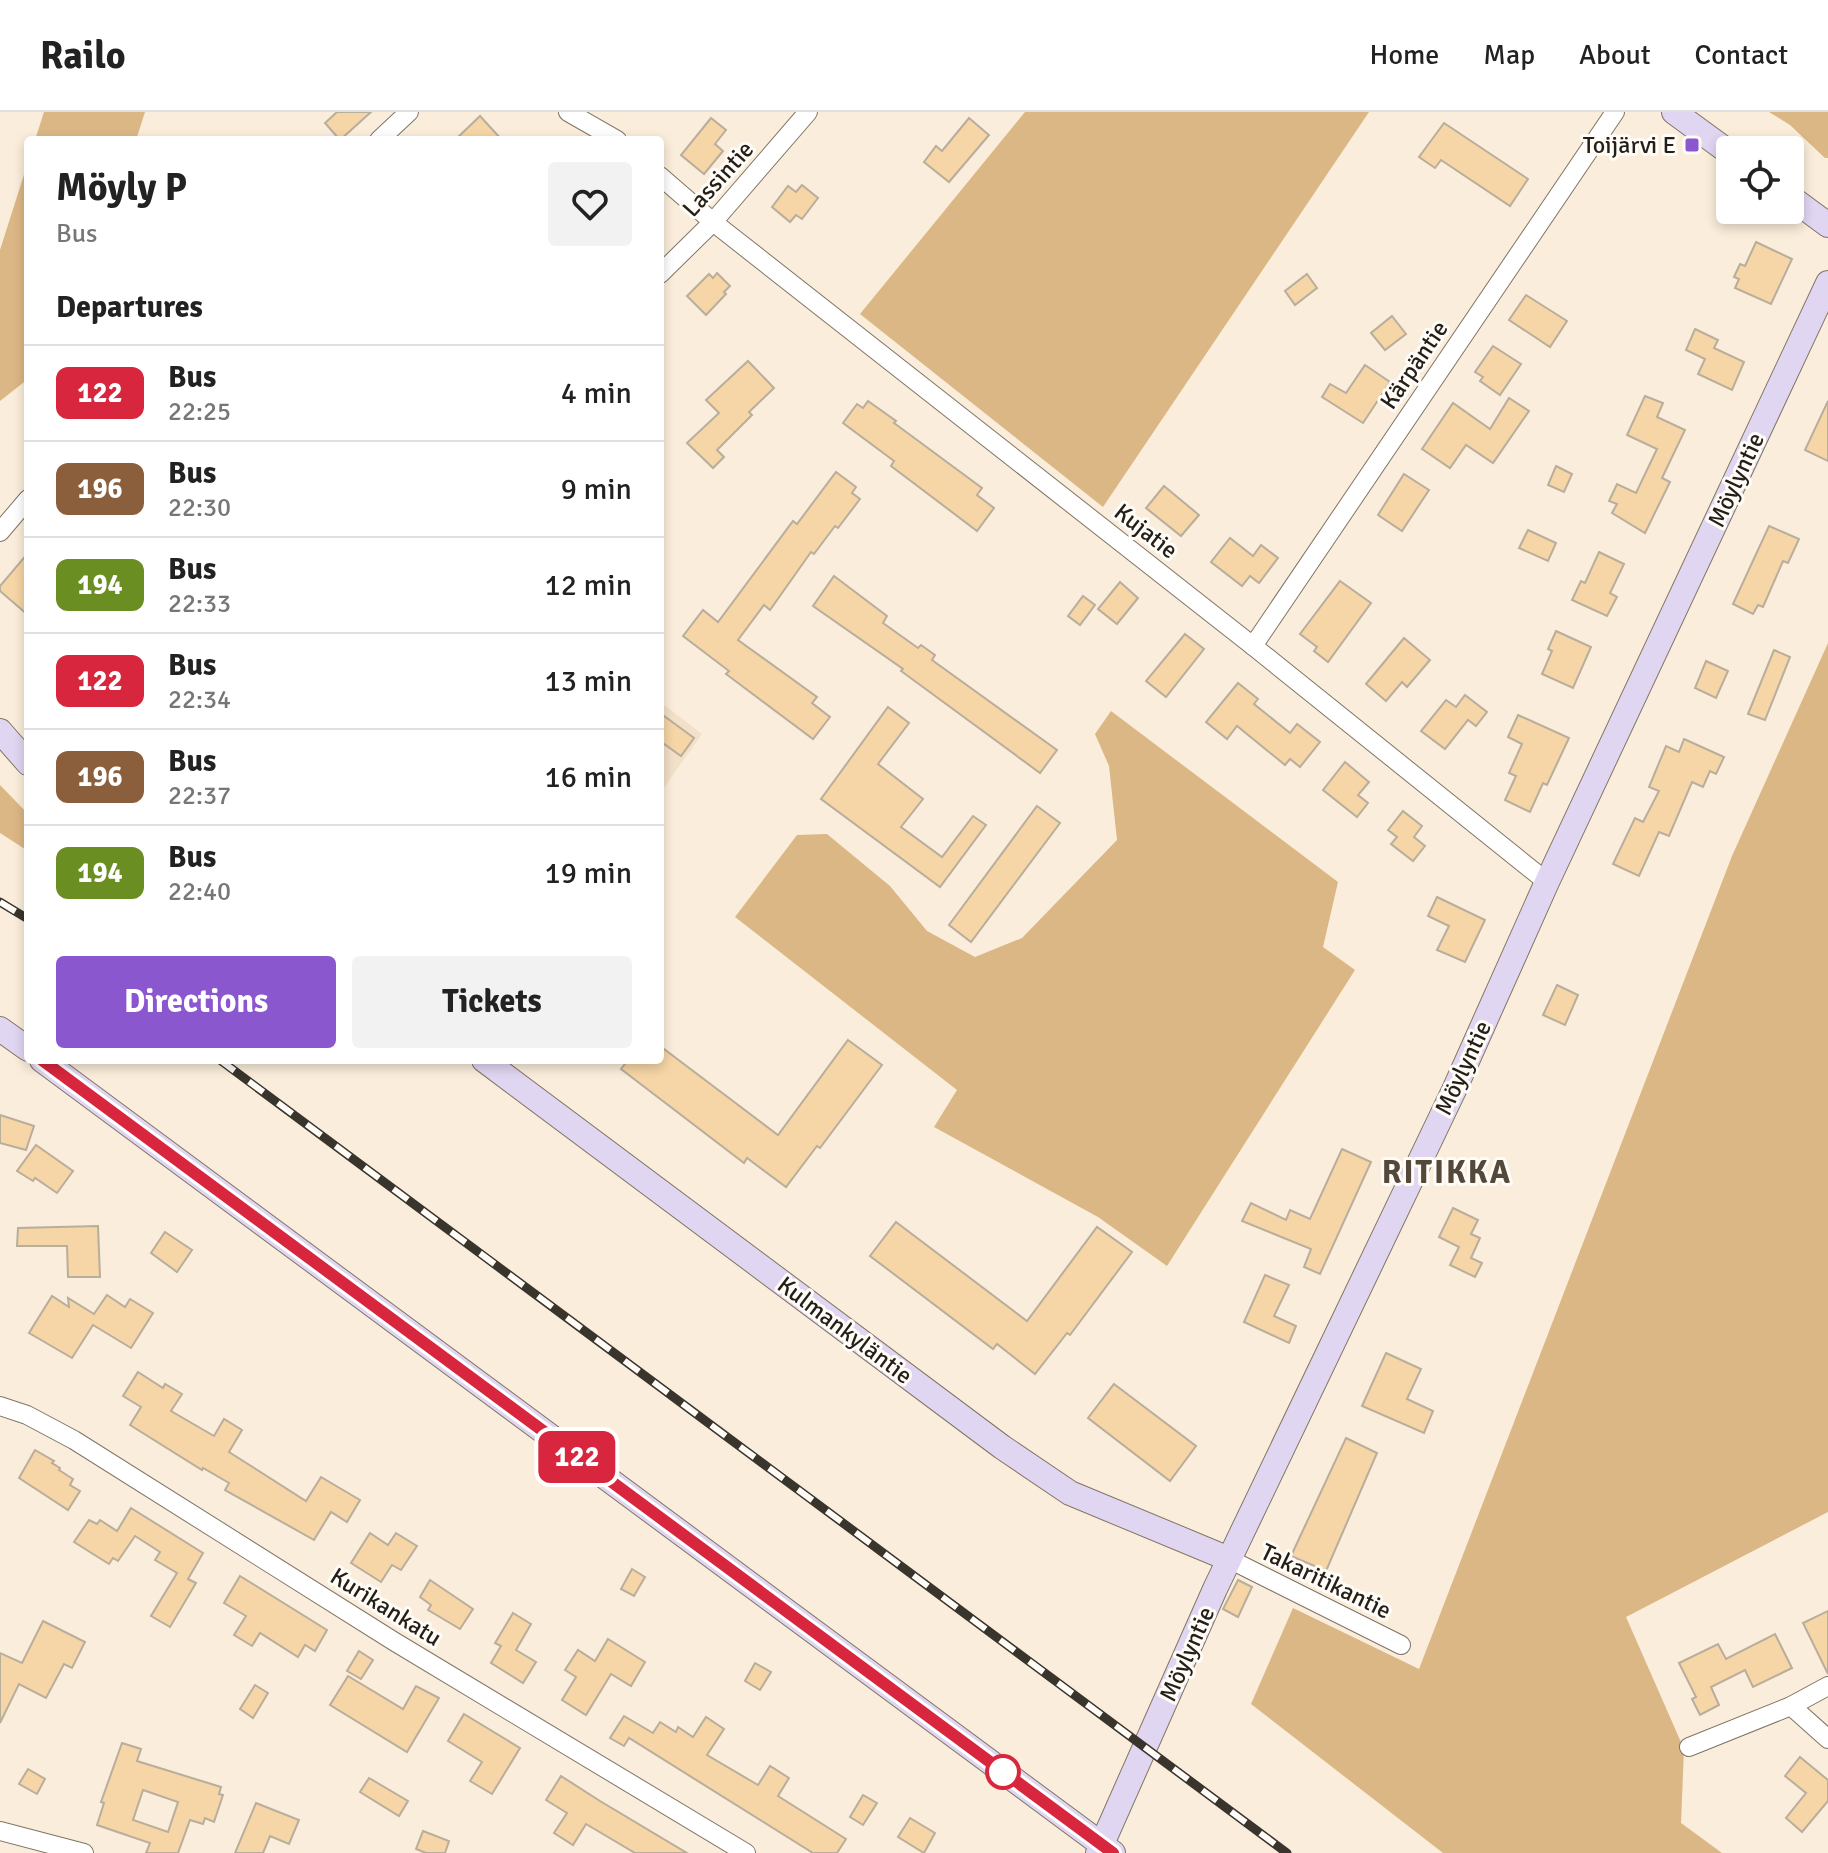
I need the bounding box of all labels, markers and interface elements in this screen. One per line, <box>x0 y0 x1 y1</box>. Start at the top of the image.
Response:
text: Railo <box>40 32 125 79</box>
text: Home <box>1370 38 1439 72</box>
text: Map <box>1483 38 1535 72</box>
text: About <box>1579 38 1651 72</box>
text: Contact <box>1695 38 1788 72</box>
place label: Toijärvi E <box>1583 130 1676 160</box>
street label: Lassintie <box>676 135 760 223</box>
marker: Toijärvi E <box>1683 136 1701 154</box>
map controls <box>1716 136 1804 224</box>
button: locate <box>1716 136 1804 224</box>
button: heart <box>548 162 632 246</box>
text: Möyly P <box>56 164 187 211</box>
text: Bus <box>56 218 97 250</box>
text: Departures <box>56 289 203 326</box>
street label: Kärpäntie <box>1373 315 1455 415</box>
text: Bus <box>168 359 216 396</box>
text: 4 min <box>561 375 632 412</box>
text: 122 <box>77 376 123 410</box>
text: 22:25 <box>168 396 231 428</box>
street label: Möylyntie <box>1701 428 1771 532</box>
text: Bus <box>168 455 216 492</box>
text: 9 min <box>561 471 632 508</box>
text: 196 <box>77 472 123 506</box>
text: 22:30 <box>168 492 231 524</box>
street label: Kujatie <box>1108 497 1184 565</box>
text: Bus <box>168 551 216 588</box>
text: 12 min <box>545 567 632 604</box>
text: 194 <box>77 568 123 602</box>
text: 22:33 <box>168 588 231 620</box>
text: Bus <box>168 647 216 684</box>
text: 13 min <box>545 663 632 700</box>
text: 122 <box>77 664 123 698</box>
text: 22:34 <box>168 684 231 716</box>
text: Bus <box>168 743 216 780</box>
text: 16 min <box>545 759 632 796</box>
text: 196 <box>77 760 123 794</box>
text: 22:37 <box>168 780 231 812</box>
text: Bus <box>168 839 216 876</box>
text: 19 min <box>545 855 632 892</box>
text: 194 <box>77 856 123 890</box>
text: 22:40 <box>168 876 231 908</box>
button: Directions <box>56 956 336 1048</box>
button: Tickets <box>352 956 632 1048</box>
street label: Möylyntie <box>1428 1016 1498 1120</box>
district label: RITIKKA <box>1382 1153 1512 1192</box>
street label: Kulmankyläntie <box>772 1270 918 1390</box>
line badge: 122 <box>531 1431 623 1483</box>
text: 122 <box>554 1440 600 1474</box>
street label: Takaritikantie <box>1256 1536 1396 1626</box>
street label: Kurikankatu <box>325 1561 447 1653</box>
street label: Möylyntie <box>1153 1602 1221 1706</box>
unlabelled marker <box>986 1755 1020 1789</box>

